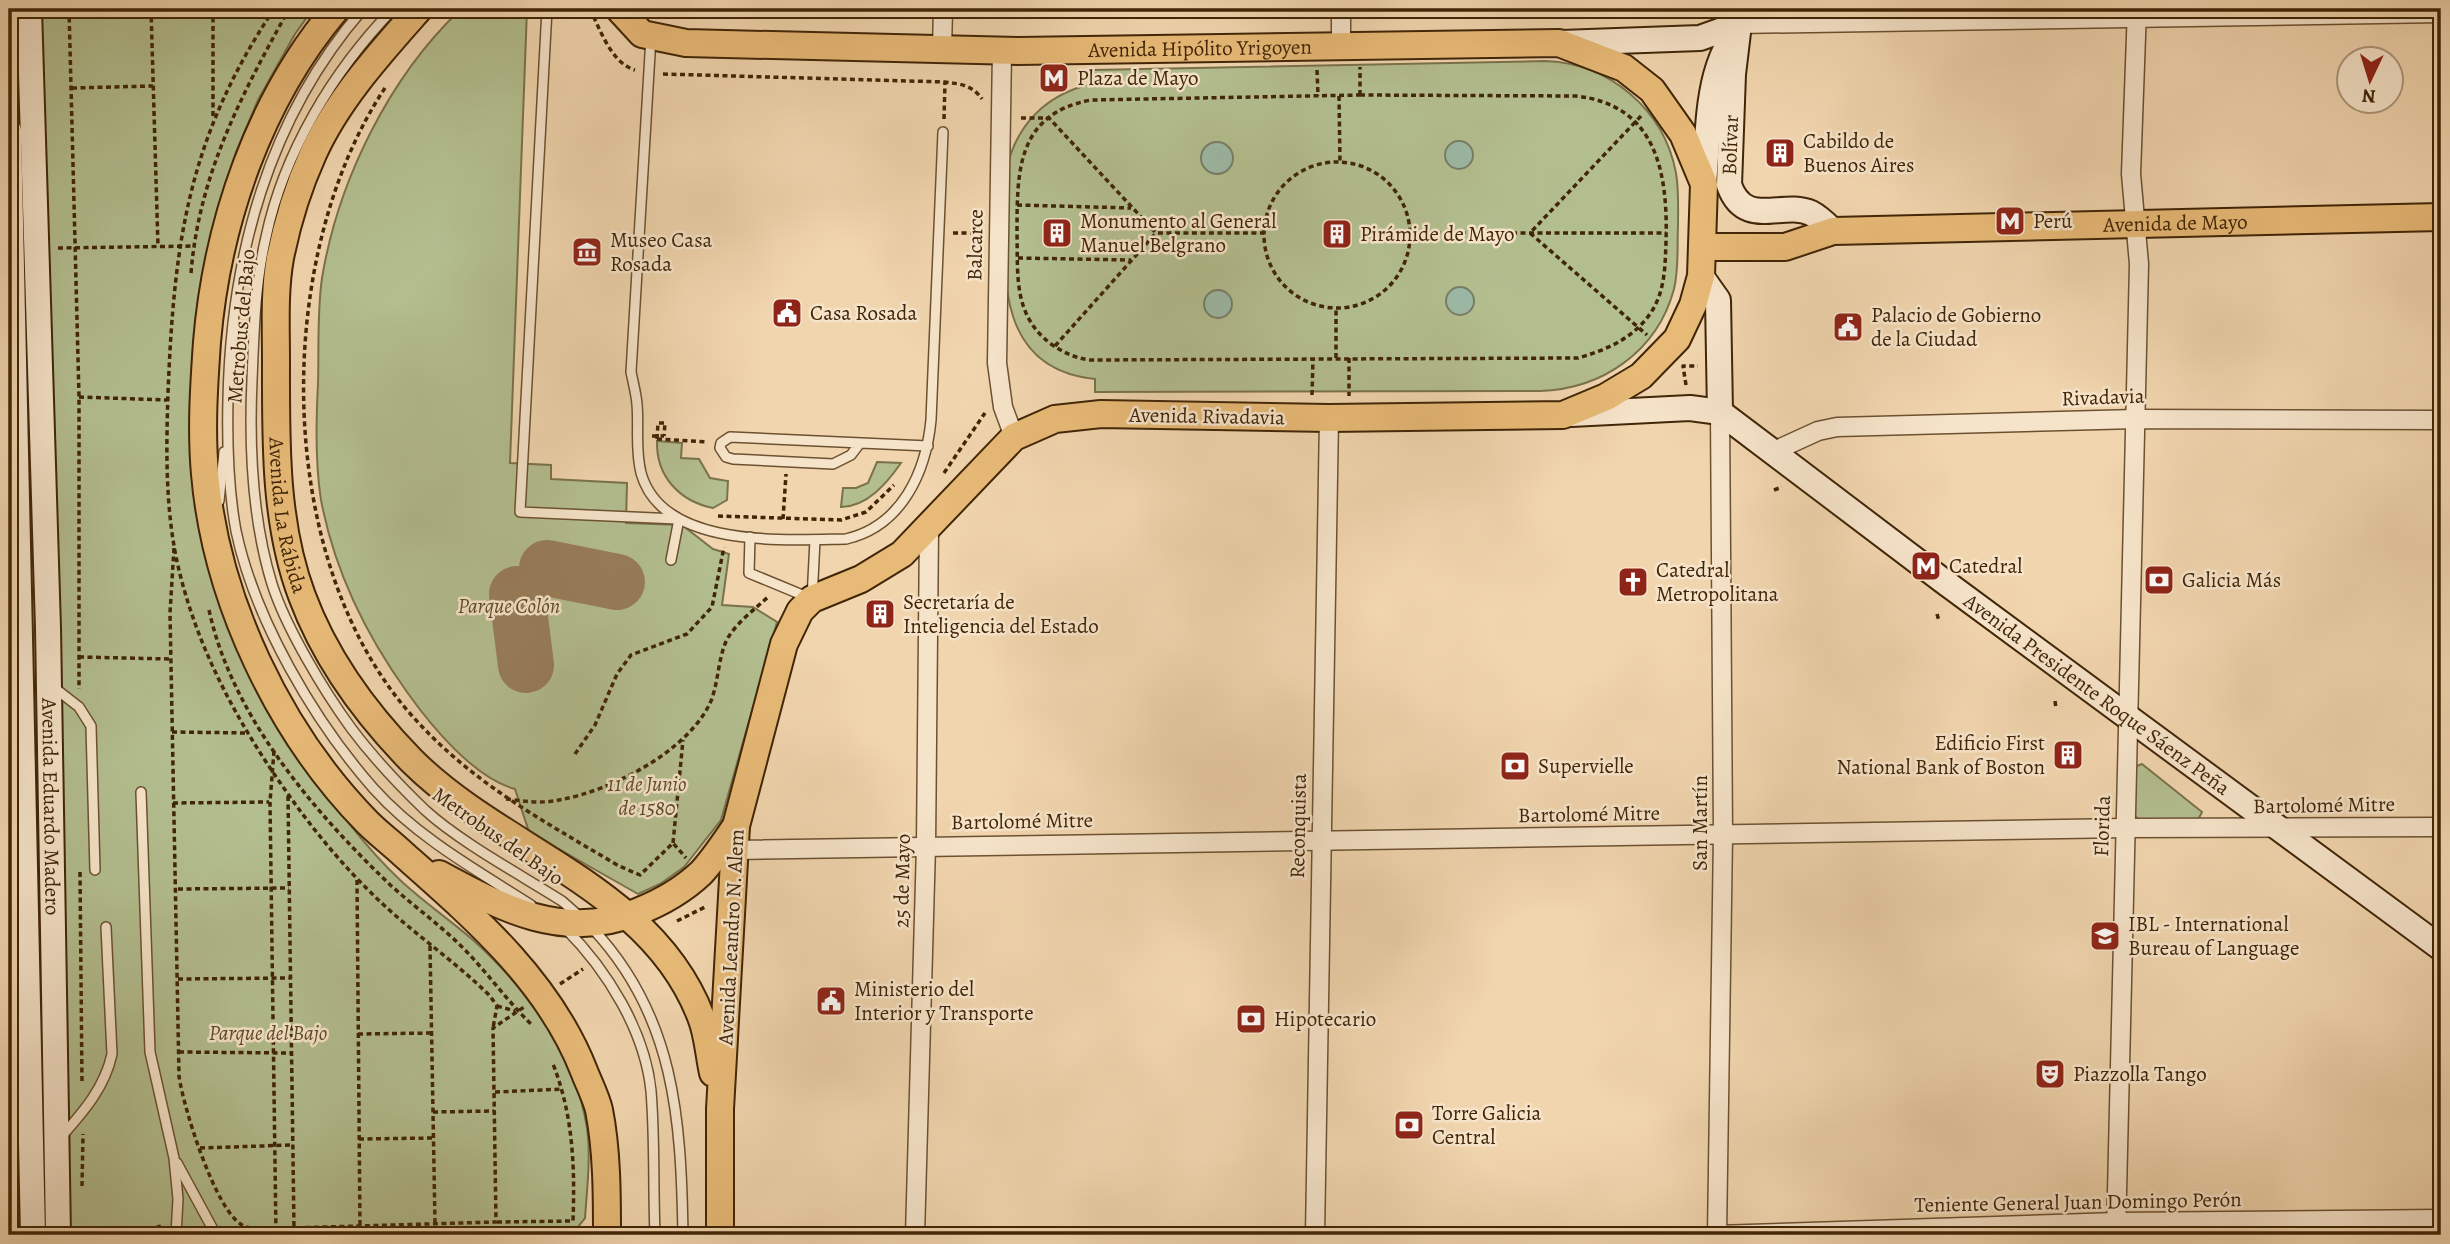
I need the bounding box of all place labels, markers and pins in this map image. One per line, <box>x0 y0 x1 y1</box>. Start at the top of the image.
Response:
metro station icon: Plaza de Mayo <box>1037 61 1071 95</box>
place label: Plaza de Mayo <box>1077 64 1198 92</box>
place label: Cabildo de Buenos Aires <box>1803 127 1914 179</box>
building icon: Cabildo de Buenos Aires <box>1763 136 1797 170</box>
metro station icon: Perú <box>1993 204 2027 238</box>
place label: Monumento al General Manuel Belgrano <box>1080 207 1276 259</box>
place label: Perú <box>2033 207 2073 235</box>
building icon: Monumento al General Manuel Belgrano <box>1040 216 1074 250</box>
building icon: Pirámide de Mayo <box>1320 217 1354 251</box>
place label: Pirámide de Mayo <box>1360 220 1514 248</box>
place label: Museo Casa Rosada <box>610 226 713 278</box>
museum icon: Museo Casa Rosada <box>570 235 604 269</box>
public building icon: Casa Rosada <box>770 296 804 330</box>
place label: Casa Rosada <box>810 299 917 327</box>
place label: Palacio de Gobierno de la Ciudad <box>1871 301 2041 353</box>
public building icon: Palacio de Gobierno de la Ciudad <box>1831 310 1865 344</box>
metro station icon: Catedral <box>1909 549 1943 583</box>
place label: Catedral <box>1949 552 2022 580</box>
place label: Catedral Metropolitana <box>1656 556 1779 608</box>
bank icon: Galicia Más <box>2142 563 2176 597</box>
church icon: Catedral Metropolitana <box>1616 565 1650 599</box>
place label: Galicia Más <box>2182 566 2281 594</box>
place label: Secretaría de Inteligencia del Estado <box>903 588 1099 640</box>
building icon: Secretaría de Inteligencia del Estado <box>863 597 897 631</box>
place label: Edificio First National Bank of Boston <box>1837 729 2045 781</box>
building icon: Edificio First National Bank of Boston <box>2051 738 2085 772</box>
bank icon: Supervielle <box>1498 749 1532 783</box>
place label: Supervielle <box>1538 752 1634 780</box>
place label: IBL - International Bureau of Language <box>2128 910 2300 962</box>
school or university icon: IBL - International Bureau of Language <box>2088 919 2122 953</box>
place label: Ministerio del Interior y Transporte <box>854 975 1034 1027</box>
public building icon: Ministerio del Interior y Transporte <box>814 984 848 1018</box>
bank icon: Hipotecario <box>1234 1002 1268 1036</box>
place label: Hipotecario <box>1274 1005 1376 1033</box>
theatre icon: Piazzolla Tango <box>2033 1057 2067 1091</box>
place label: Piazzolla Tango <box>2073 1060 2207 1088</box>
place label: Torre Galicia Central <box>1432 1099 1542 1151</box>
bank icon: Torre Galicia Central <box>1392 1108 1426 1142</box>

